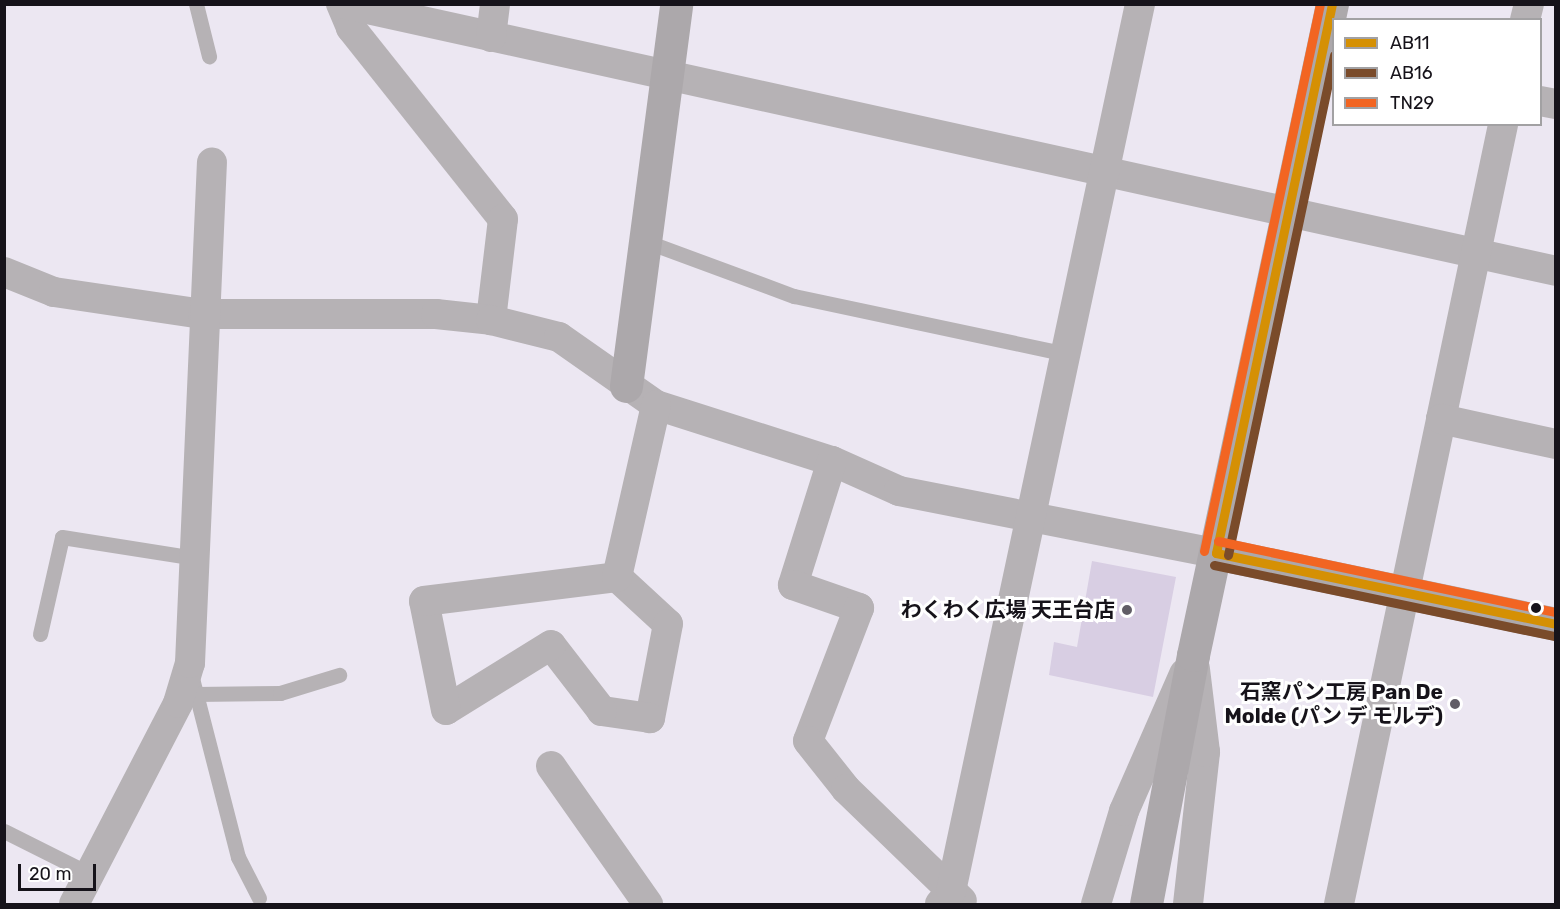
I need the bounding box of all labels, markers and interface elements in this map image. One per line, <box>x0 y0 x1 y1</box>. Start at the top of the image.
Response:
legend <box>1332 18 1542 126</box>
text: AB11 <box>1390 32 1430 54</box>
text: AB16 <box>1390 62 1433 84</box>
text: TN29 <box>1390 92 1434 114</box>
place label: わくわく広場 天王台店 <box>901 597 1115 623</box>
unlabelled marker <box>1530 602 1542 614</box>
marker: わくわく広場 天王台店 <box>1120 603 1134 617</box>
place label: 石窯パン工房 Pan De Molde (パン デ モルデ) <box>1226 679 1443 729</box>
marker: 石窯パン工房 Pan De Molde (パン デ モルデ) <box>1448 697 1462 711</box>
scale bar <box>21 852 99 890</box>
text: 20 m <box>29 863 71 885</box>

